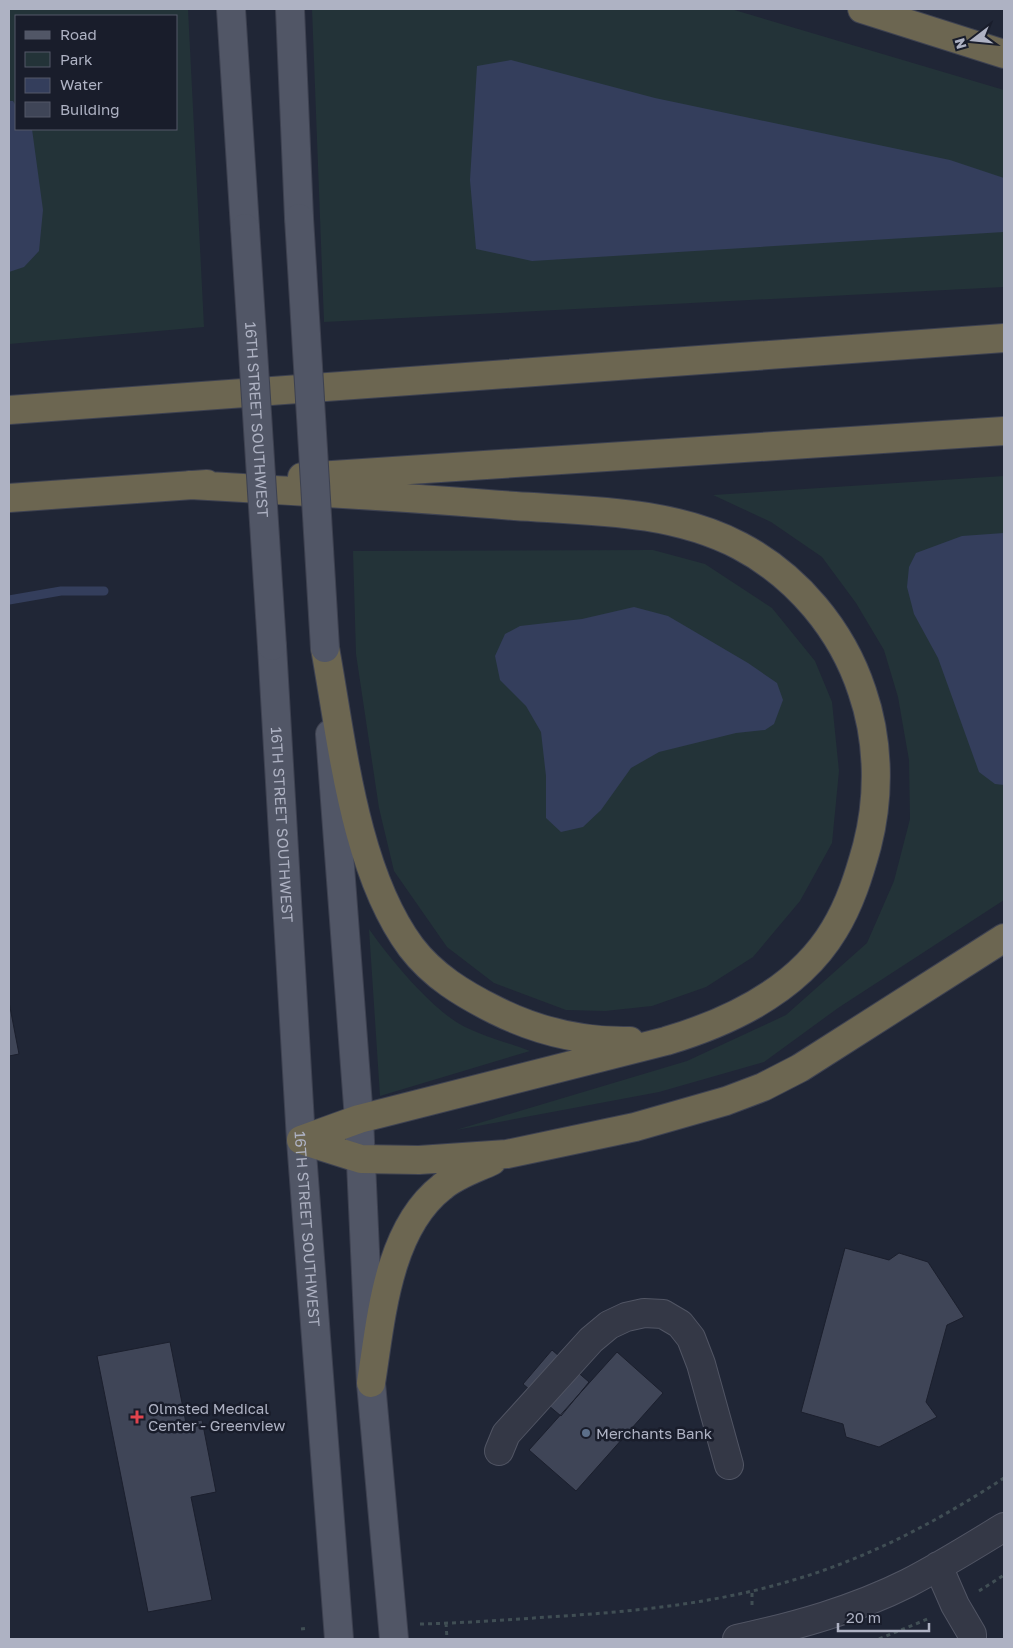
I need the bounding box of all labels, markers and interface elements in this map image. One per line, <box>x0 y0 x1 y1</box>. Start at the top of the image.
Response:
legend <box>15 15 178 130</box>
north arrow <box>948 15 998 65</box>
text: Road <box>60 25 97 43</box>
text: N <box>950 36 970 51</box>
text: Park <box>60 50 93 68</box>
text: Water <box>60 75 103 93</box>
text: Building <box>60 100 120 118</box>
street label: 16TH STREET SOUTHWEST <box>242 321 273 518</box>
street label: 16TH STREET SOUTHWEST <box>268 726 297 923</box>
street label: 16TH STREET SOUTHWEST <box>291 1131 324 1327</box>
place label: Olmsted Medical Center - Greenview <box>148 1399 285 1434</box>
marker: Olmsted Medical Center - Greenview <box>130 1410 144 1424</box>
place label: Merchants Bank <box>596 1424 713 1442</box>
marker: Merchants Bank <box>580 1427 592 1439</box>
scale bar <box>838 1600 929 1632</box>
text: 20 m <box>846 1608 881 1626</box>

